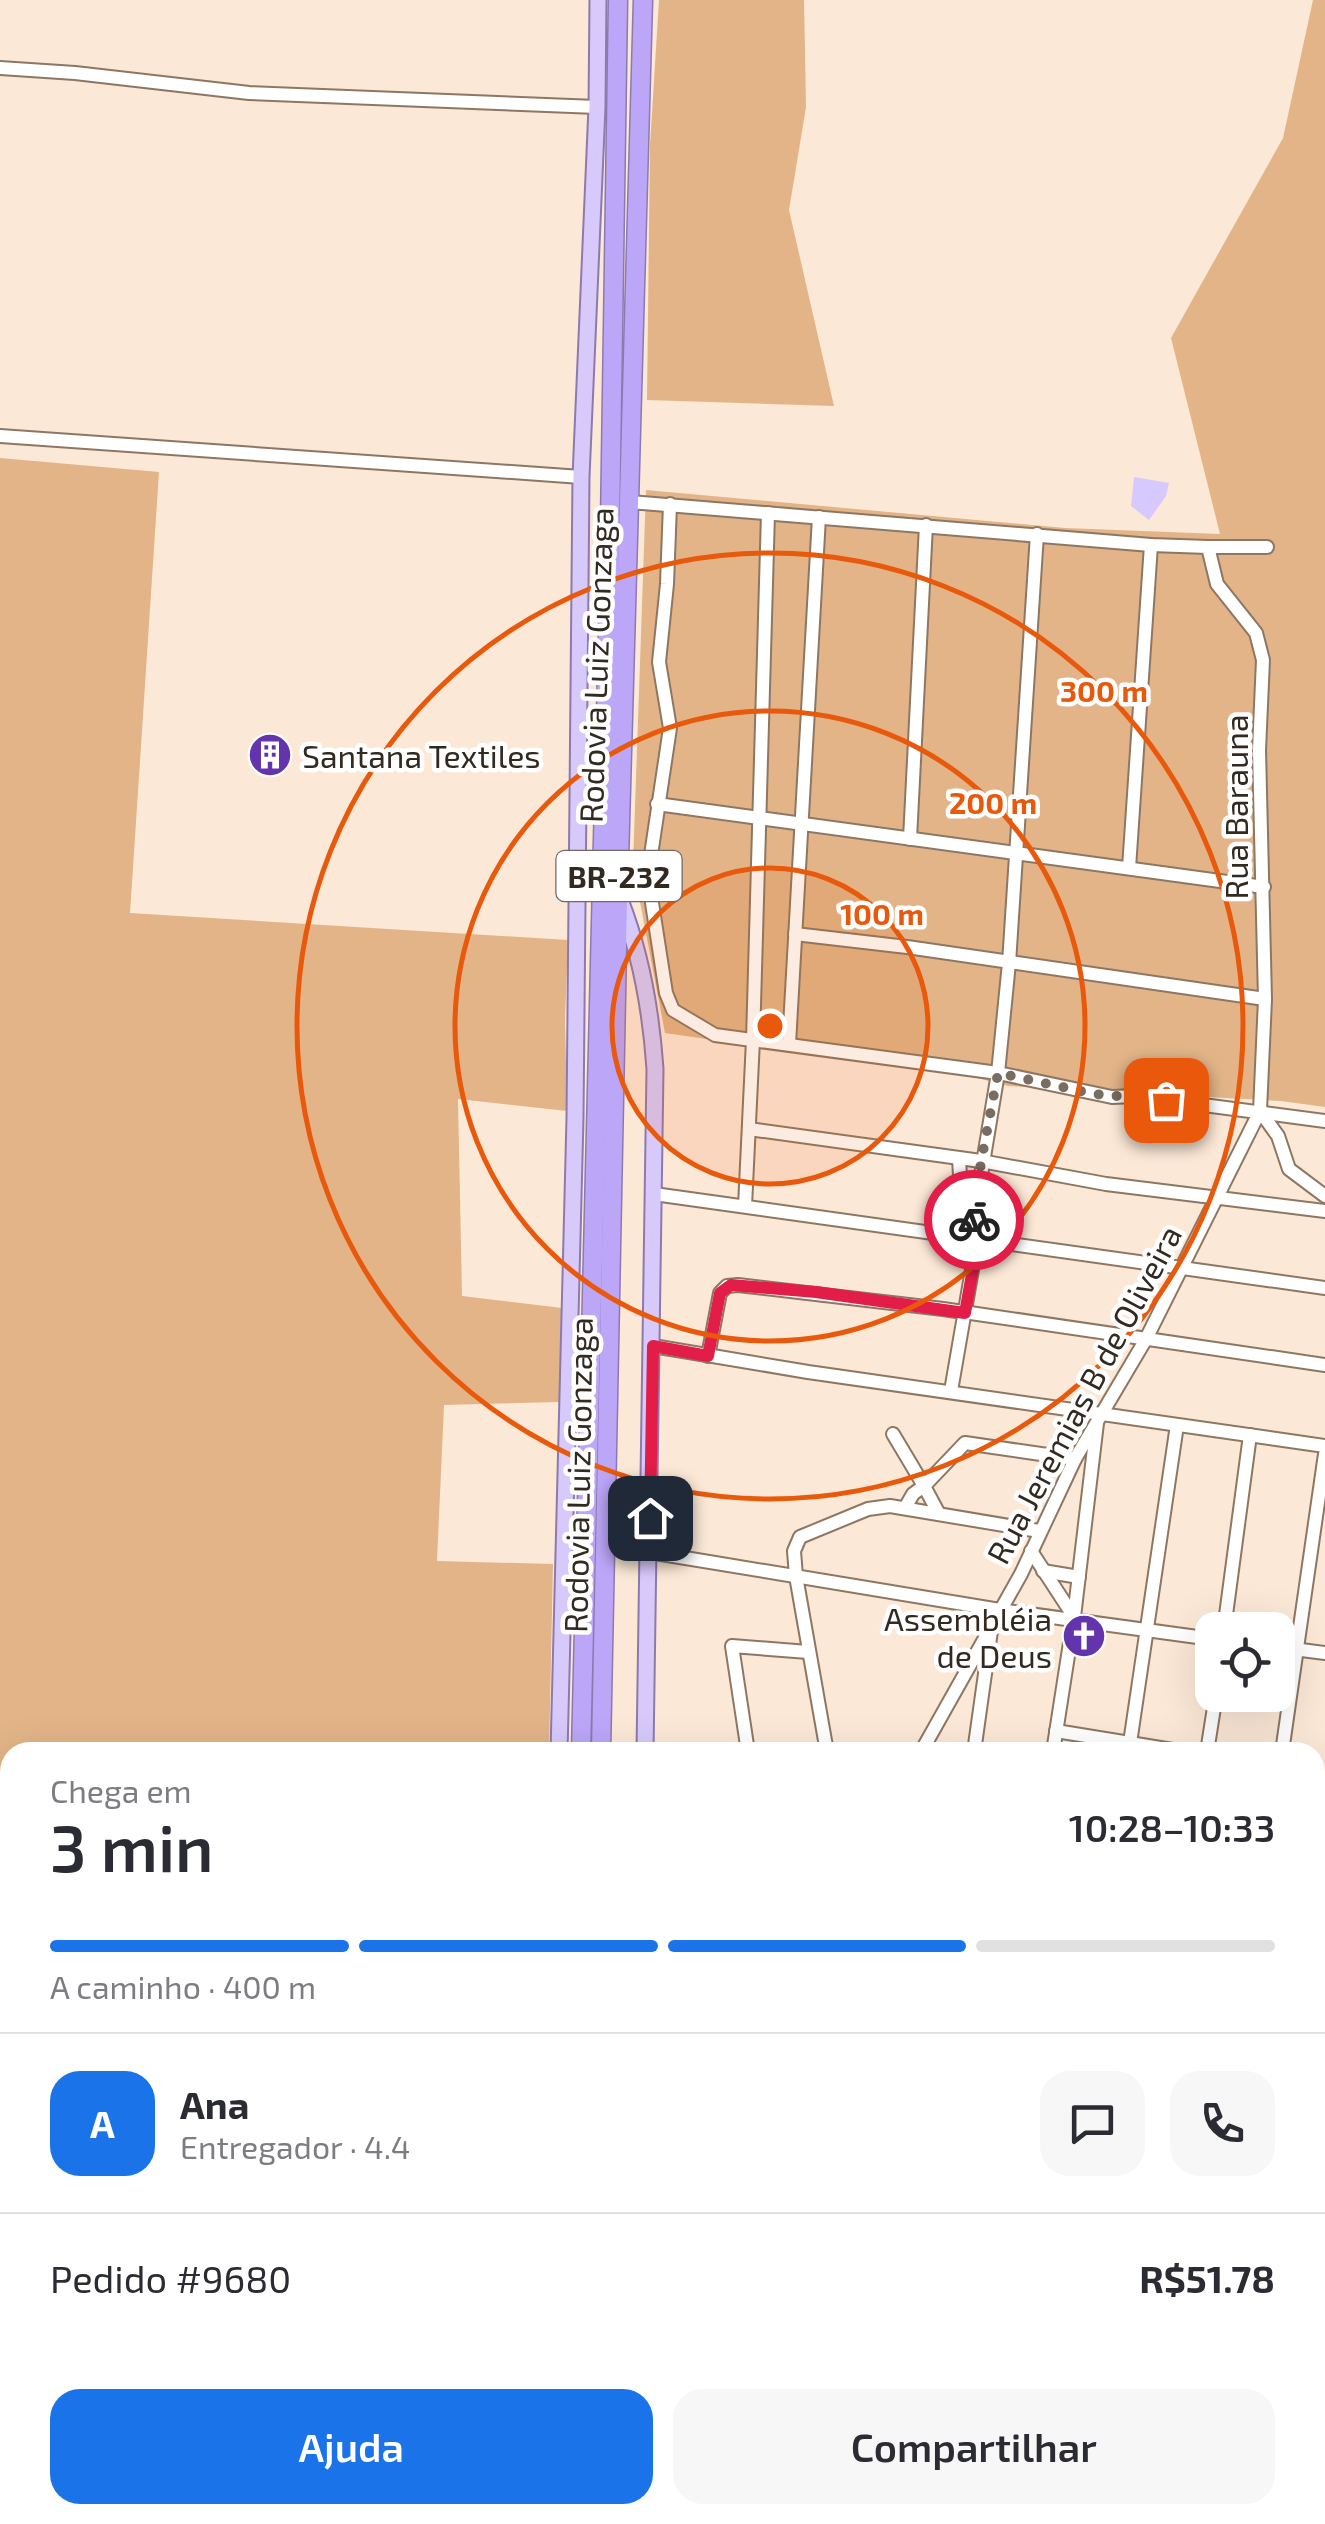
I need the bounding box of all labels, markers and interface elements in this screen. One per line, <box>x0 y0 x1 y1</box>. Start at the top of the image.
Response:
street label: Rodovia Luiz Gonzaga <box>571 507 619 823</box>
text: 300 m <box>1060 672 1148 708</box>
street label: Rua Barauna <box>1216 715 1254 899</box>
building icon: Santana Textiles <box>247 732 293 778</box>
place label: Santana Textiles <box>302 736 541 774</box>
text: 200 m <box>949 784 1037 820</box>
road number: BR-232 <box>556 851 682 901</box>
text: 100 m <box>840 895 924 931</box>
centre of rings <box>752 1008 788 1044</box>
pin <box>1124 1058 1209 1143</box>
icon: bag <box>1139 1073 1194 1128</box>
courier <box>924 1170 1024 1270</box>
icon: bike <box>947 1193 1002 1248</box>
street label: Rua Jeremias B de Oliveira <box>978 1218 1188 1570</box>
street label: Rodovia Luiz Gonzaga <box>555 1317 599 1633</box>
pin <box>608 1476 693 1561</box>
icon: home <box>623 1491 678 1546</box>
place label: Assembléia de Deus <box>884 1599 1052 1674</box>
map controls <box>1195 1612 1295 1712</box>
button: locate <box>1195 1612 1295 1712</box>
church icon: Assembléia de Deus <box>1061 1613 1107 1659</box>
text: Chega em <box>50 1771 192 1809</box>
text: 10:28–10:33 <box>1069 1804 1275 1850</box>
text: 3 min <box>50 1807 214 1885</box>
text: A caminho · 400 m <box>50 1967 316 2005</box>
button: chat <box>1040 2071 1145 2176</box>
button: phone <box>1170 2071 1275 2176</box>
text: Ana <box>180 2081 249 2127</box>
text: A <box>90 2100 115 2146</box>
text: Entregador · 4.4 <box>180 2127 410 2165</box>
text: Pedido #9680 <box>50 2255 291 2301</box>
text: R$51.78 <box>1139 2255 1275 2301</box>
button: Ajuda <box>50 2389 653 2504</box>
button: Compartilhar <box>673 2389 1275 2504</box>

